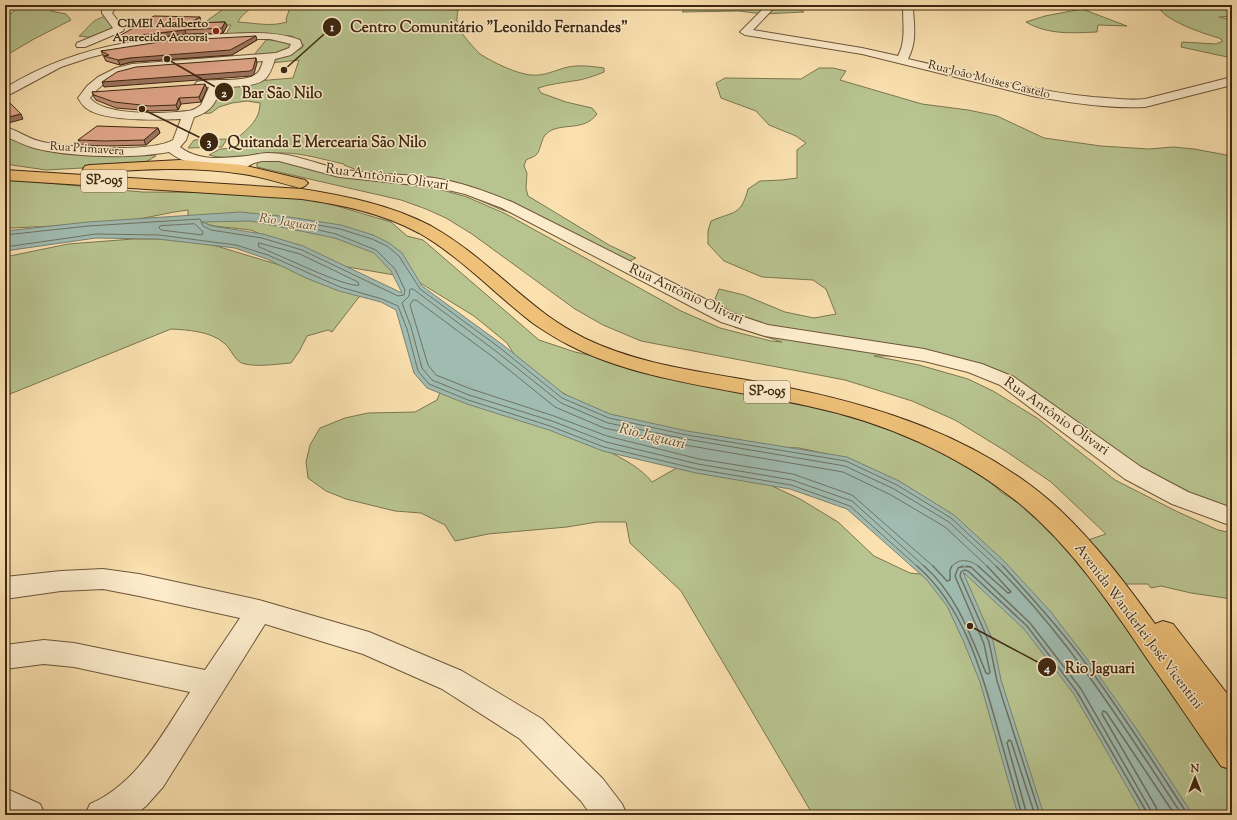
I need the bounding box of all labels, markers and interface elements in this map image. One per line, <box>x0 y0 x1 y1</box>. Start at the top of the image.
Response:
callout: Centro Comunitário "Leonildo Fernandes" <box>322 13 636 40</box>
place label: CIMEI Adalberto Aparecido Accorsi <box>112 15 209 47</box>
text: Centro Comunitário "Leonildo Fernandes" <box>350 18 628 39</box>
text: 1 <box>329 19 335 37</box>
marker: CIMEI Adalberto Aparecido Accorsi <box>211 26 221 36</box>
street label: Rua João Moises Castelo <box>926 56 1052 104</box>
callout: Bar São Nilo <box>214 79 330 106</box>
text: Bar São Nilo <box>242 84 322 105</box>
text: 2 <box>221 85 227 103</box>
callout: Quitanda E Mercearia São Nilo <box>199 128 434 155</box>
text: Quitanda E Mercearia São Nilo <box>227 133 427 154</box>
text: 3 <box>207 134 212 152</box>
street label: Rua Primavera <box>49 137 125 161</box>
street label: Rua Antônio Olivari <box>324 159 450 197</box>
road number: SP-095 <box>81 170 127 192</box>
water label: Rio Jaguari <box>258 210 318 236</box>
street label: Rua Antônio Olivari <box>625 260 747 330</box>
street label: Rua Antônio Olivari <box>999 373 1113 461</box>
road number: SP-095 <box>744 381 790 403</box>
water label: Rio Jaguari <box>617 419 688 455</box>
street label: Avenida Wanderlei José Vicentini <box>1069 540 1207 714</box>
callout: Rio Jaguari <box>1037 654 1143 681</box>
text: Rio Jaguari <box>1065 659 1136 680</box>
text: 4 <box>1043 660 1050 678</box>
north arrow <box>1175 758 1215 798</box>
text: N <box>1190 761 1200 777</box>

